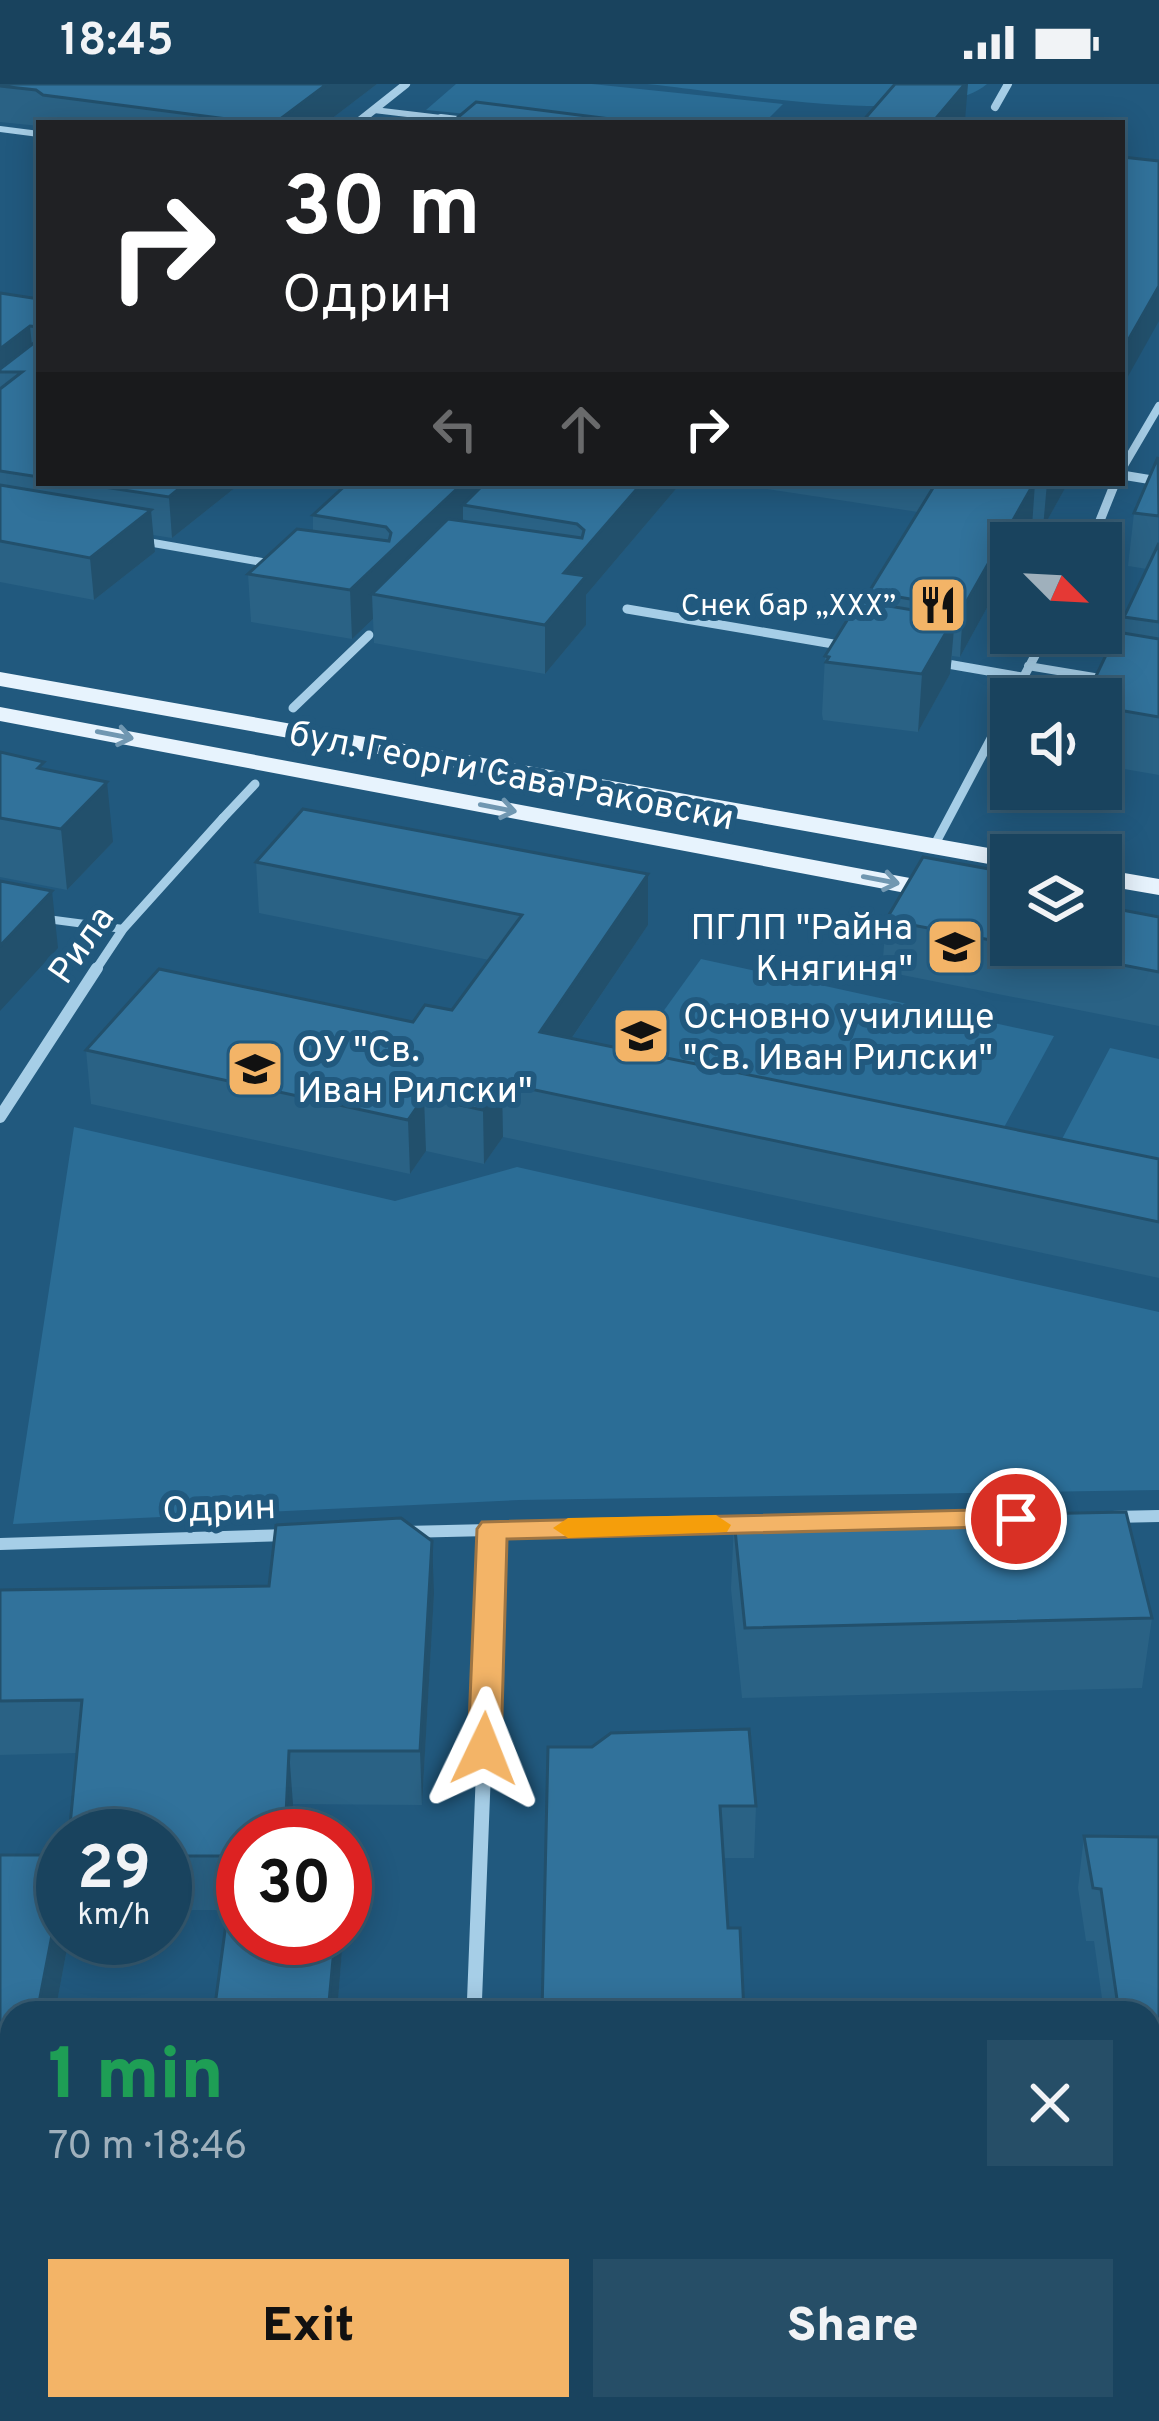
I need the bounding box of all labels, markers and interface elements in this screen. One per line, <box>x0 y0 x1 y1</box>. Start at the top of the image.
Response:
text: 18:45 <box>60 14 174 71</box>
text: 30 m <box>282 159 481 265</box>
icon: right <box>84 168 240 324</box>
text: Одрин <box>282 263 452 332</box>
icon: left <box>422 396 488 462</box>
icon: ahead <box>548 396 614 462</box>
icon: right <box>674 396 740 462</box>
north arrow <box>990 522 1122 654</box>
map controls <box>990 522 1122 966</box>
restaurant icon: Снек бар „ХХХ” <box>907 574 969 636</box>
place label: Снек бар „ХХХ” <box>681 589 896 626</box>
button: sound <box>990 678 1122 810</box>
street label: бул. Георги Сава Раковски <box>285 712 737 844</box>
one-way arrow <box>95 725 134 747</box>
one-way arrow <box>478 798 517 820</box>
button: layers <box>990 834 1122 966</box>
one-way arrow <box>861 870 900 892</box>
street label: Рила <box>40 898 127 994</box>
place label: ПГЛП "Райна Княгиня" <box>691 907 913 994</box>
school or university icon: ПГЛП "Райна Княгиня" <box>924 916 986 978</box>
place label: Основно училище "Св. Иван Рилски" <box>683 996 994 1083</box>
school or university icon: Основно училище "Св. Иван Рилски" <box>610 1005 672 1067</box>
place label: ОУ "Св. Иван Рилски" <box>297 1029 532 1116</box>
school or university icon: ОУ "Св. Иван Рилски" <box>224 1038 286 1100</box>
pin <box>965 1468 1067 1570</box>
street label: Одрин <box>162 1486 277 1536</box>
icon: arrive <box>983 1486 1049 1552</box>
position arrow <box>421 1686 547 1812</box>
speed limit sign: 30 <box>216 1809 372 1965</box>
text: 29 <box>77 1834 151 1910</box>
text: km/h <box>78 1898 150 1935</box>
text: 1 min <box>48 2033 224 2125</box>
button: close <box>987 2040 1113 2166</box>
text: 70 m · 18:46 <box>48 2124 247 2173</box>
button: Exit <box>48 2259 569 2397</box>
button: Share <box>593 2259 1113 2397</box>

